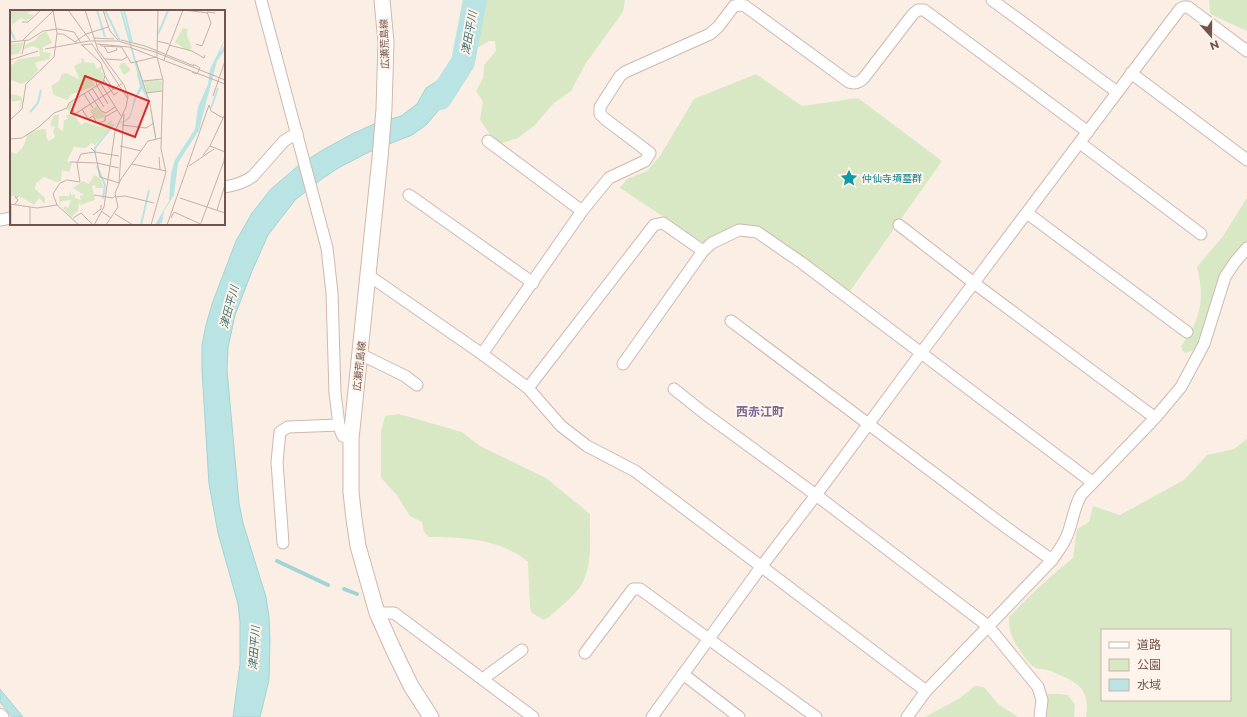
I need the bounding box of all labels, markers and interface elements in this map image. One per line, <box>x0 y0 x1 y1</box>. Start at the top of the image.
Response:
water label: 津田平川 <box>458 9 480 56</box>
inset map <box>10 10 225 225</box>
north arrow <box>1191 16 1231 56</box>
street label: 広瀬荒島線 <box>377 19 392 69</box>
text: N <box>1208 37 1221 53</box>
place icon: 仲仙寺墳墓群 <box>839 168 859 188</box>
place label: 仲仙寺墳墓群 <box>862 172 922 185</box>
water label: 津田平川 <box>217 283 242 330</box>
street label: 広瀬荒島線 <box>350 341 369 392</box>
district label: 西赤江町 <box>736 404 784 419</box>
water label: 津田平川 <box>245 625 263 670</box>
legend <box>1101 629 1231 701</box>
text: 道路 <box>1137 637 1161 652</box>
text: 公園 <box>1137 657 1161 672</box>
text: 水域 <box>1137 677 1161 692</box>

